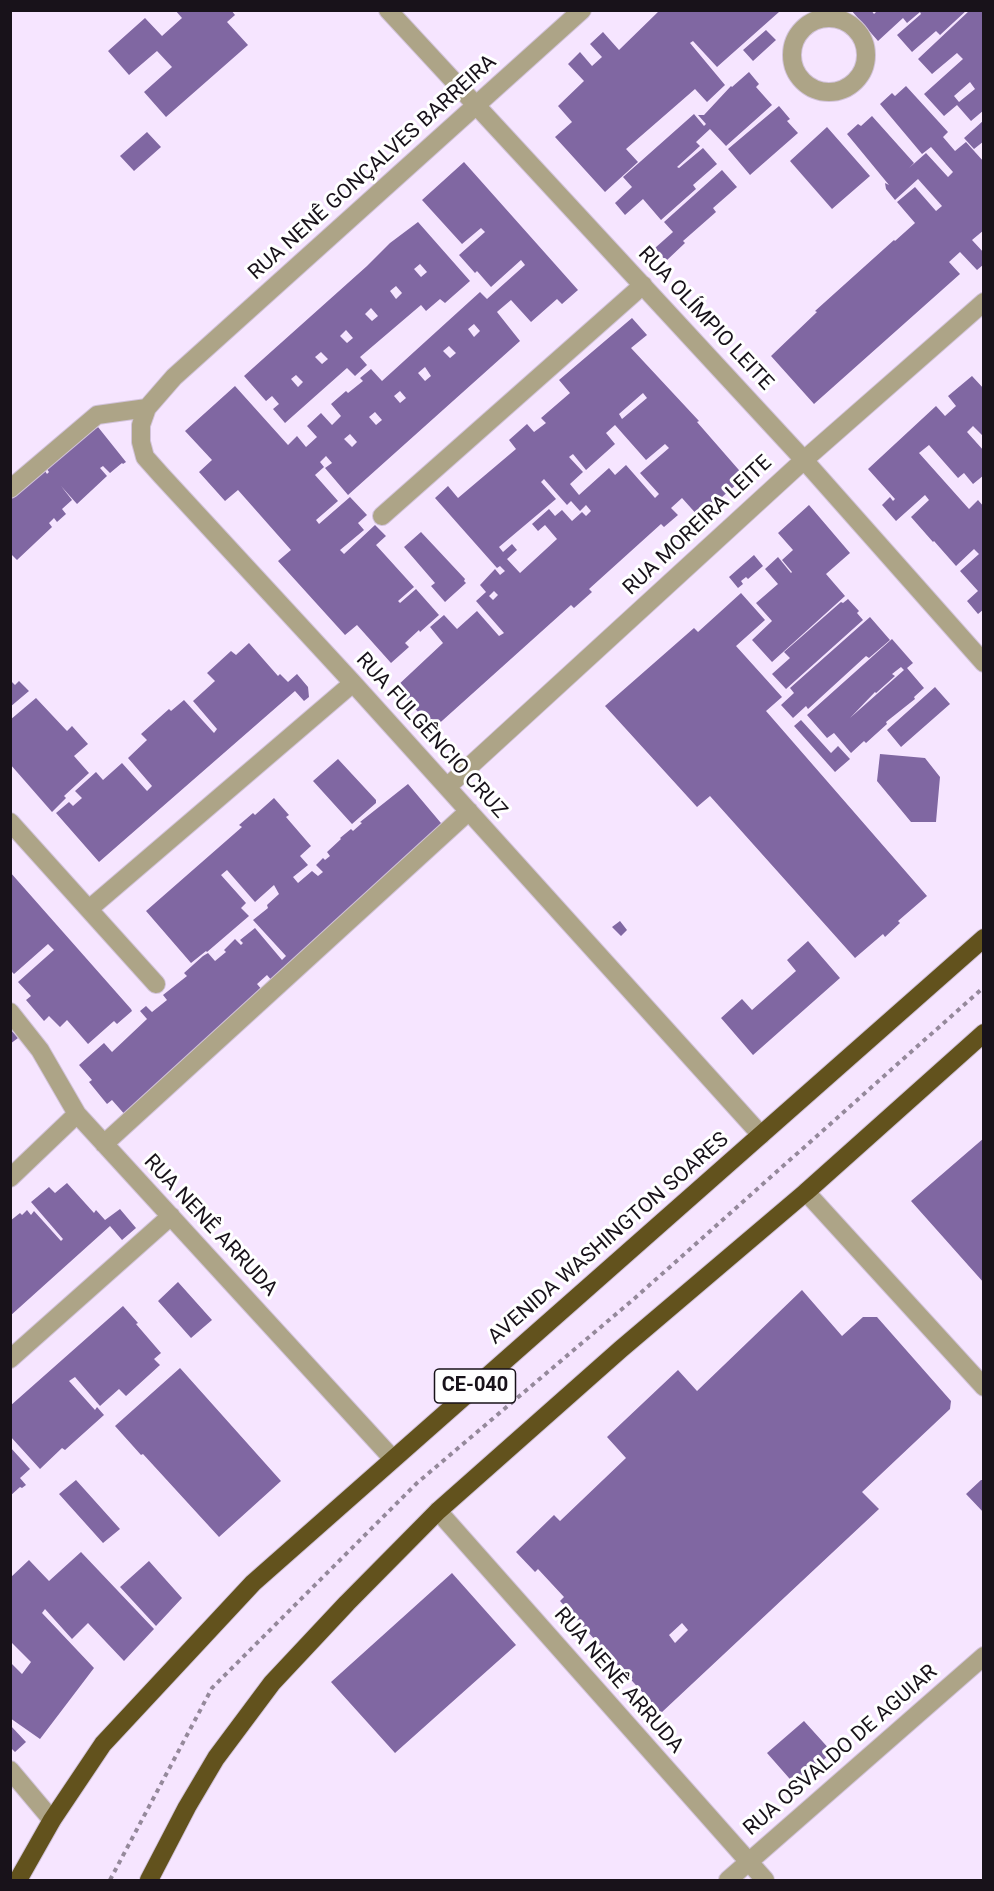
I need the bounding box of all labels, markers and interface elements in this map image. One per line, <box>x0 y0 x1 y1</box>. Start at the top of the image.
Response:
street label: RUA NENÊ GONÇALVES BARREIRA <box>244 50 502 286</box>
street label: RUA OLÍMPIO LEITE <box>632 242 778 396</box>
street label: RUA MOREIRA LEITE <box>619 451 777 601</box>
street label: RUA FULGÊNCIO CRUZ <box>350 648 512 824</box>
street label: AVENIDA WASHINGTON SOARES <box>484 1128 734 1350</box>
street label: RUA NENÊ ARRUDA <box>138 1150 282 1302</box>
road number: CE-040 <box>434 1369 516 1403</box>
street label: RUA NENÊ ARRUDA <box>548 1603 688 1759</box>
street label: RUA OSVALDO DE AGUIAR <box>739 1660 943 1842</box>

